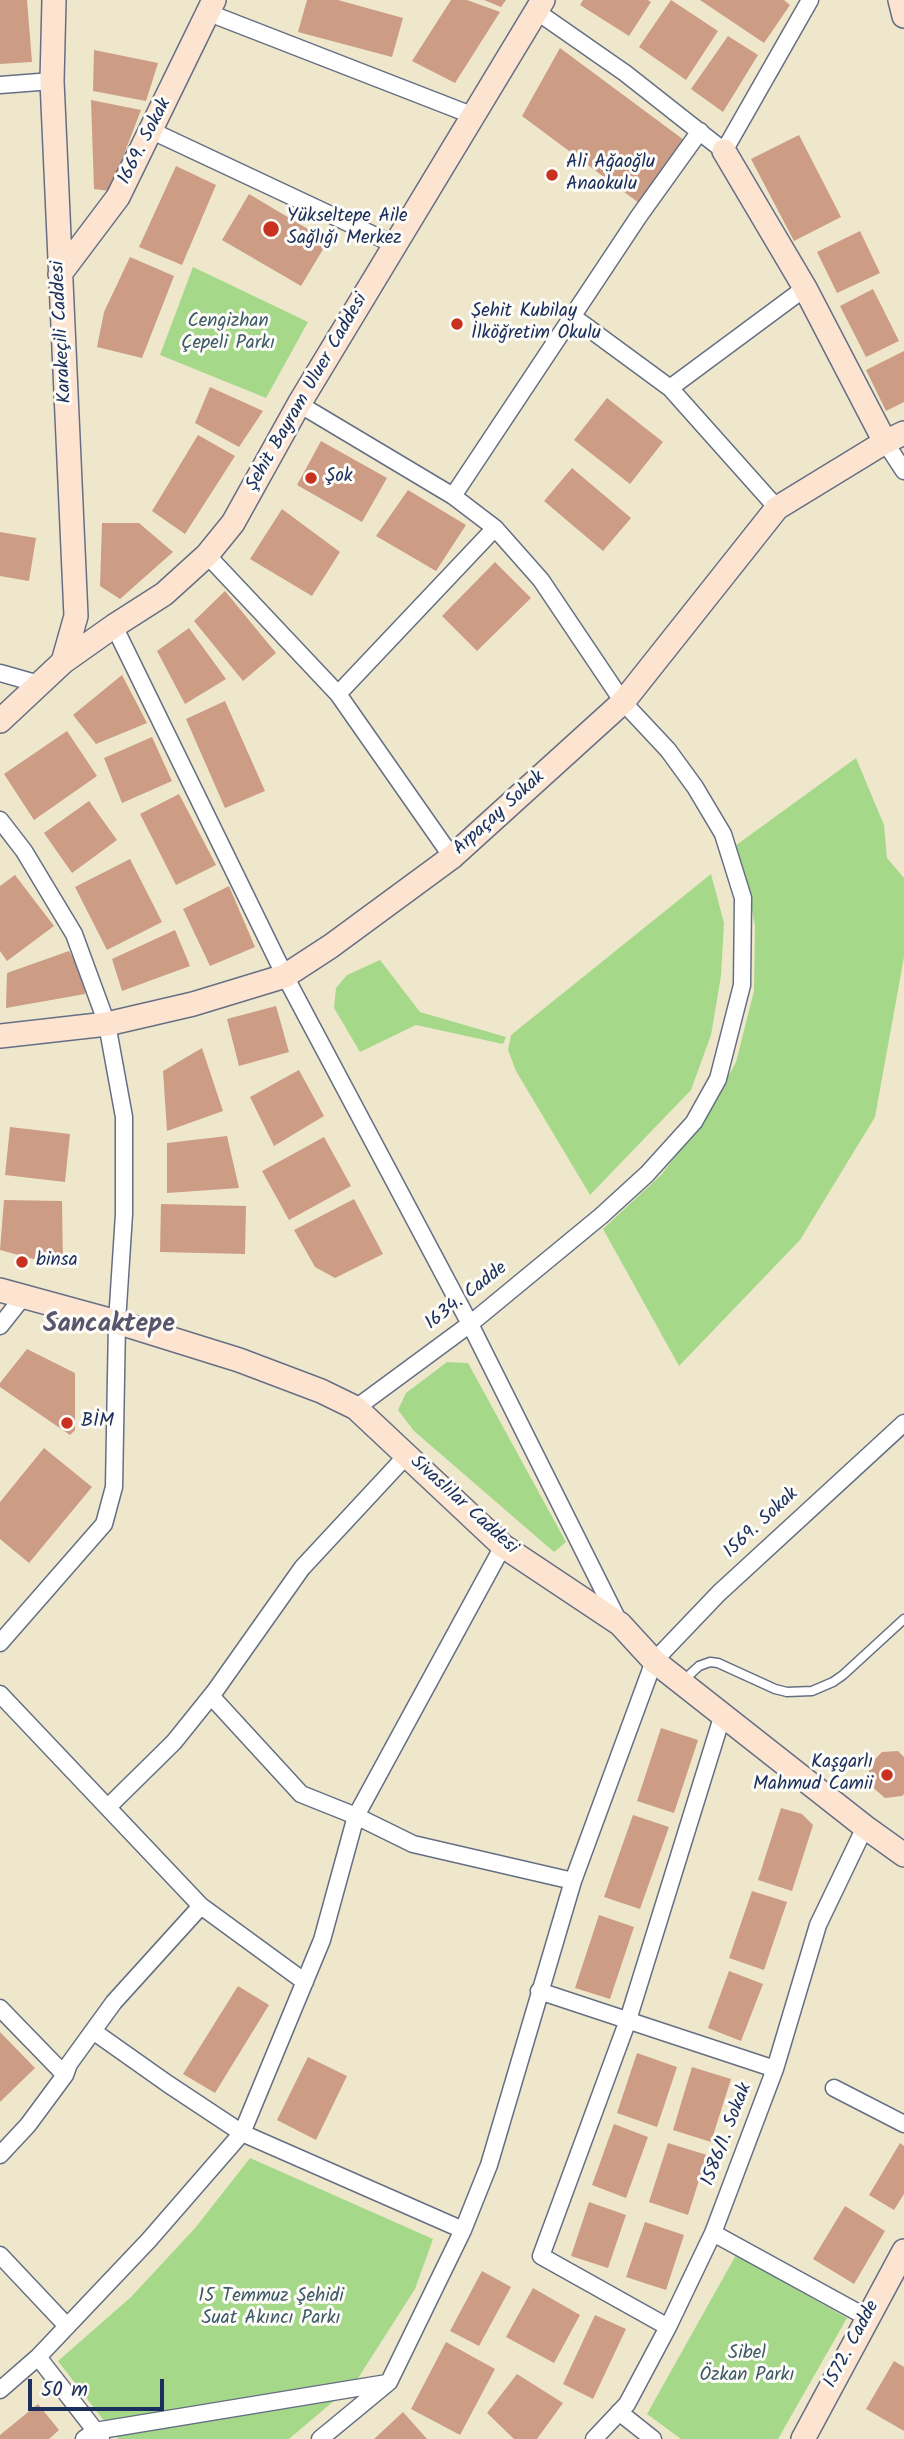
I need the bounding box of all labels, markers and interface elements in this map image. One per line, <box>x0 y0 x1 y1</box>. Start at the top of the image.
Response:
street label: 1669. Sokak <box>115 95 177 189</box>
place label: Ali Ağaoğlu Anaokulu <box>566 153 655 197</box>
marker: Ali Ağaoğlu Anaokulu <box>544 167 560 183</box>
place label: Yükseltepe Aile Sağlığı Merkez <box>287 207 408 251</box>
marker: Yükseltepe Aile Sağlığı Merkez <box>261 219 281 239</box>
street label: Karakeçili Caddesi <box>48 260 78 404</box>
street label: Şehit Bayram Uluer Caddesi <box>242 290 374 496</box>
place label: Şehit Kubilay İlköğretim Okulu <box>471 302 601 346</box>
park label: Cengizhan Çepeli Parkı <box>181 312 275 356</box>
marker: Şehit Kubilay İlköğretim Okulu <box>449 316 465 332</box>
place label: Şok <box>325 467 353 489</box>
marker: Şok <box>303 470 319 486</box>
street label: Arpaçay Sokak <box>450 767 550 861</box>
place label: binsa <box>36 1251 78 1273</box>
marker: binsa <box>14 1254 30 1270</box>
street label: 1634. Cadde <box>421 1258 513 1336</box>
district label: Sancaktepe <box>43 1311 175 1343</box>
place label: BİM <box>81 1412 114 1434</box>
marker: BİM <box>59 1415 75 1431</box>
street label: Sivaslılar Caddesi <box>404 1452 522 1560</box>
street label: 1569. Sokak <box>720 1484 804 1564</box>
place label: Kaşgarlı Mahmud Camii <box>753 1753 873 1797</box>
marker: Kaşgarlı Mahmud Camii <box>879 1767 895 1783</box>
street label: 1586/1. Sokak <box>698 2080 758 2190</box>
park label: 15 Temmuz Şehidi Suat Akıncı Parkı <box>198 2287 344 2331</box>
street label: 1572. Cadde <box>820 2297 886 2393</box>
park label: Sibel Özkan Parkı <box>700 2344 794 2388</box>
scale bar <box>32 2366 168 2410</box>
text: 50 m <box>41 2374 88 2407</box>

